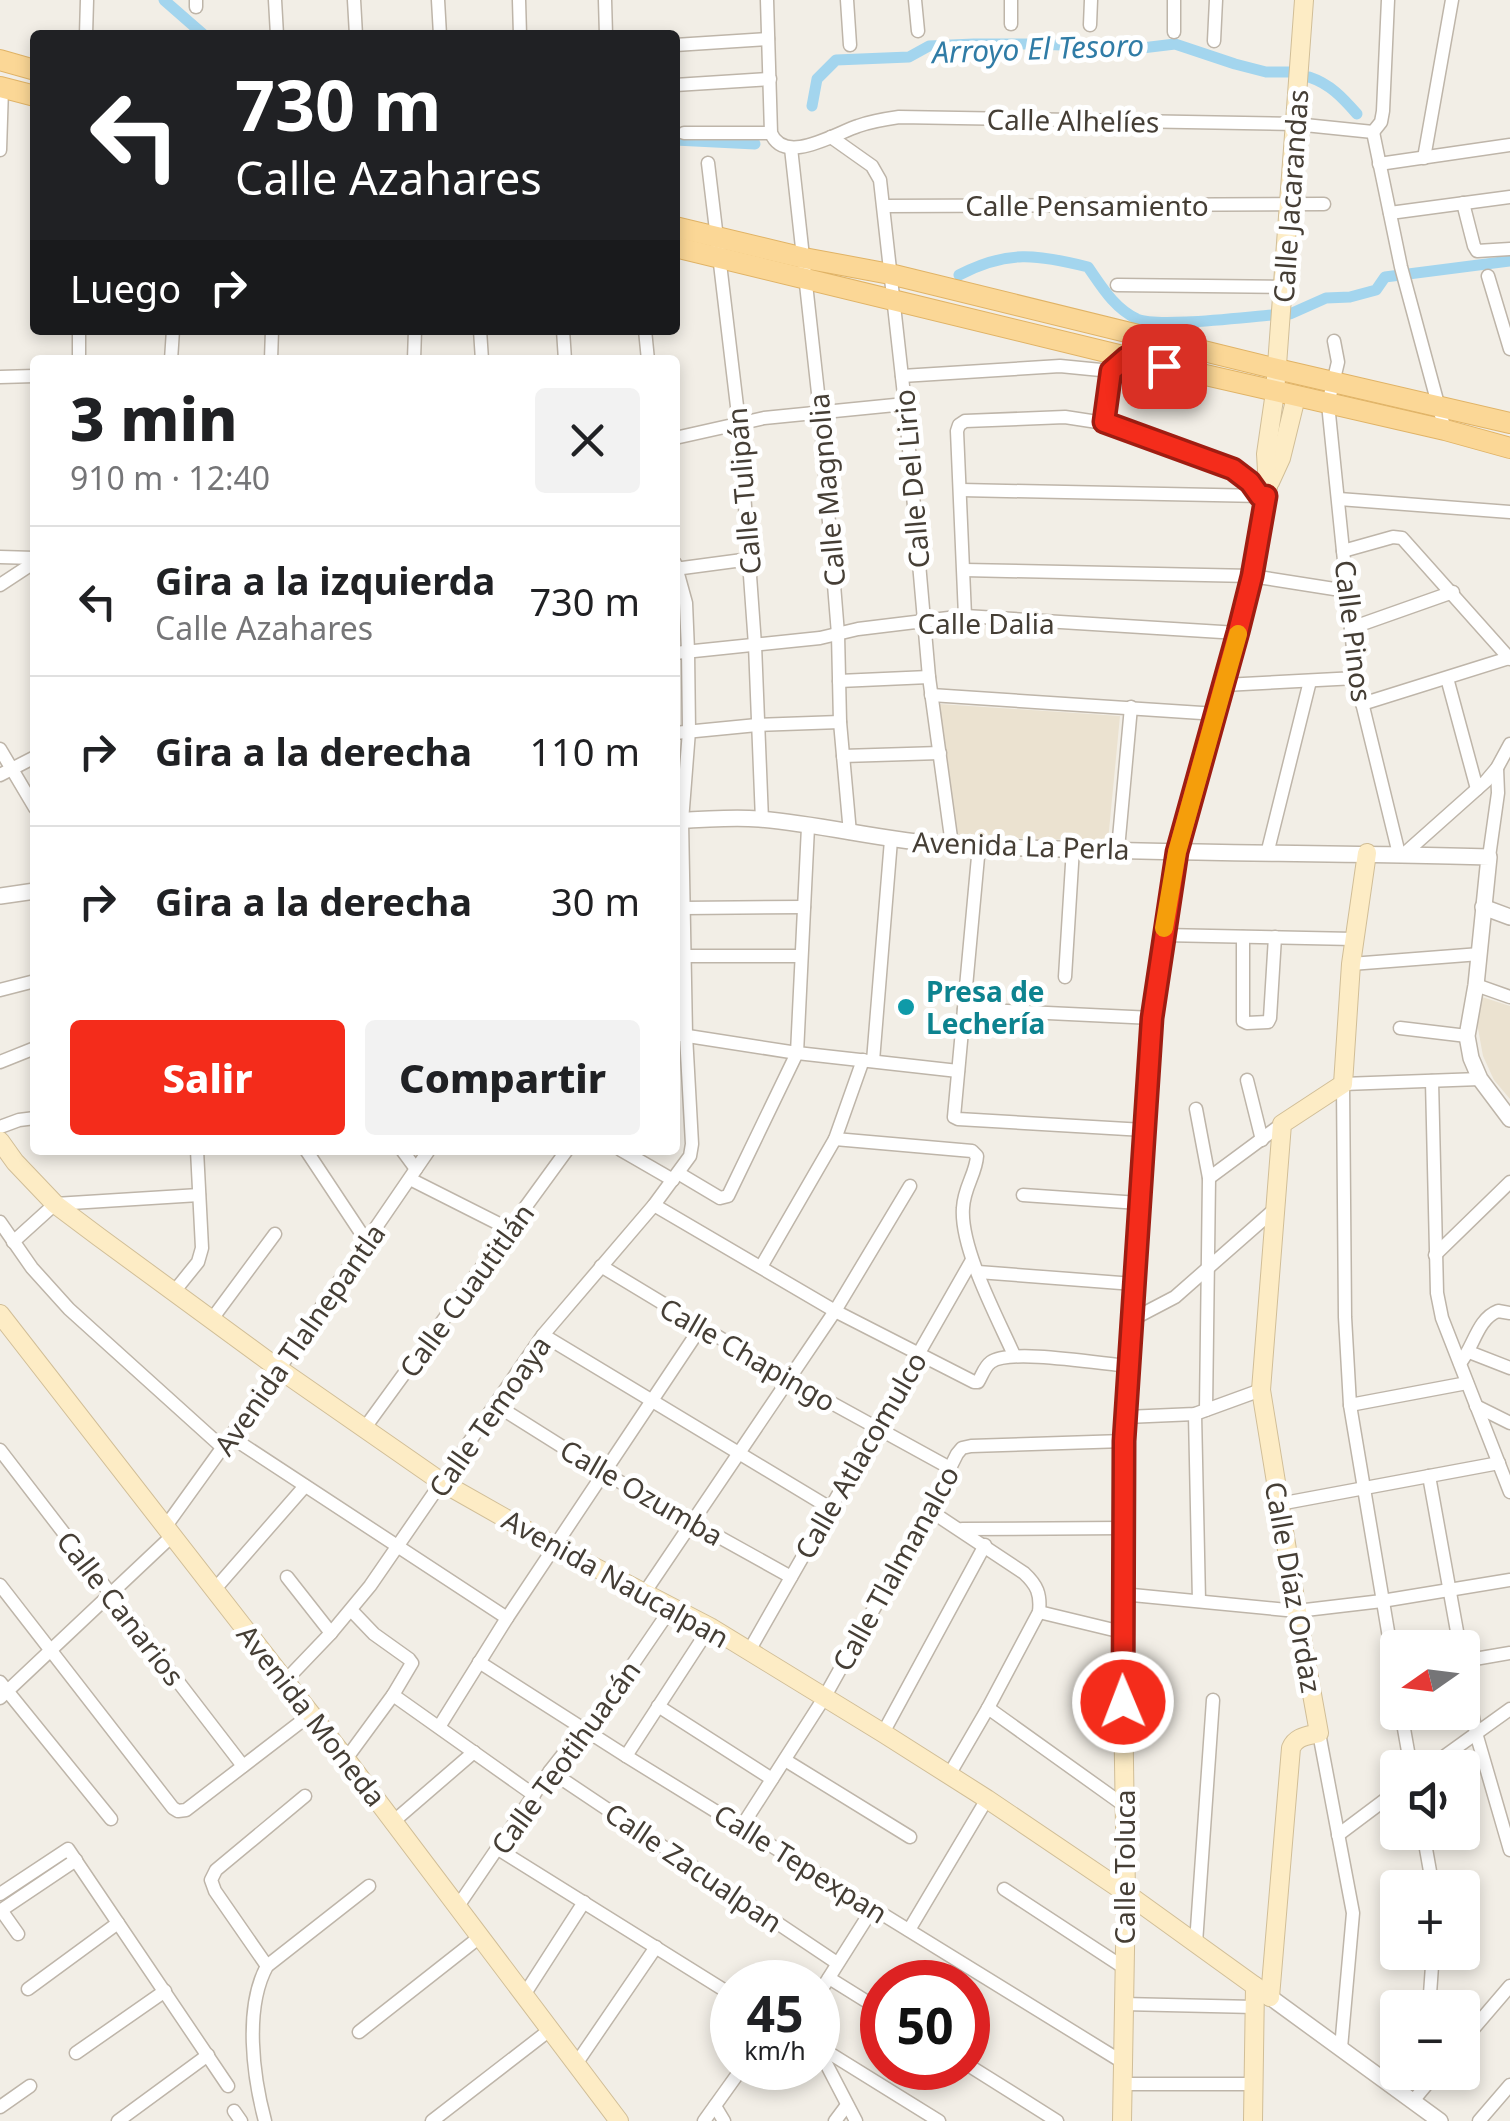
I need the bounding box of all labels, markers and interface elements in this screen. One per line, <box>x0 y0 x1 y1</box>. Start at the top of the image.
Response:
water label: Arroyo El Tesoro <box>929 24 1145 72</box>
text: 730 m <box>235 56 442 152</box>
icon: left <box>70 70 200 200</box>
street label: Calle Jacarandas <box>1264 88 1316 304</box>
street label: Calle Alhelíes <box>986 99 1160 141</box>
text: Calle Azahares <box>235 147 542 208</box>
street label: Calle Pensamiento <box>965 186 1209 224</box>
icon: right <box>201 260 256 315</box>
text: Luego <box>70 262 181 314</box>
pin <box>1122 324 1207 409</box>
icon: arrive <box>1137 339 1192 394</box>
text: 3 min <box>70 377 238 459</box>
button: close <box>535 388 640 493</box>
street label: Calle Del Lirio <box>884 388 938 570</box>
street label: Calle Magnolia <box>799 392 853 588</box>
street label: Calle Tulipán <box>717 406 769 576</box>
text: 910 m · 12:40 <box>70 456 270 499</box>
text: Gira a la izquierda <box>155 554 495 606</box>
street label: Calle Pinos <box>1326 558 1382 704</box>
icon: left <box>70 574 125 629</box>
text: 730 m <box>529 575 640 627</box>
street label: Calle Dalia <box>917 604 1055 642</box>
text: Calle Azahares <box>155 606 373 649</box>
icon: right <box>70 724 125 779</box>
text: Gira a la derecha <box>155 725 472 777</box>
text: 110 m <box>529 725 640 777</box>
street label: Avenida La Perla <box>912 822 1130 868</box>
icon: right <box>70 874 125 929</box>
text: Gira a la derecha <box>155 875 472 927</box>
text: 30 m <box>551 875 640 927</box>
place label: Presa de Lechería <box>926 972 1045 1042</box>
marker: Presa de Lechería <box>895 996 917 1018</box>
button: Salir <box>70 1020 345 1135</box>
button: Compartir <box>365 1020 640 1135</box>
street label: Calle Cuautitlán <box>390 1195 542 1385</box>
street label: Avenida Tlalnepantla <box>205 1216 393 1462</box>
street label: Calle Chapingo <box>653 1288 843 1420</box>
street label: Calle Temoaya <box>419 1328 559 1504</box>
street label: Calle Atlacomulco <box>785 1344 935 1566</box>
street label: Calle Ozumba <box>554 1430 730 1554</box>
street label: Calle Tlalmanalco <box>823 1459 967 1677</box>
street label: Calle Díaz Ordaz <box>1257 1478 1331 1696</box>
street label: Avenida Naucalpan <box>496 1500 736 1656</box>
street label: Calle Canarios <box>49 1523 193 1693</box>
street label: Avenida Moneda <box>229 1616 395 1814</box>
north arrow <box>1380 1630 1480 1730</box>
map controls <box>1380 1630 1480 2090</box>
position arrow <box>1071 1650 1175 1754</box>
street label: Calle Teotihuacán <box>482 1652 648 1862</box>
button: sound <box>1380 1750 1480 1850</box>
street label: Calle Toluca <box>1105 1789 1143 1945</box>
street label: Calle Zacualpan <box>598 1793 790 1941</box>
street label: Calle Tepexpan <box>707 1794 895 1932</box>
button: + <box>1380 1870 1480 1970</box>
speed limit sign: 50 <box>860 1960 990 2090</box>
text: 45 <box>746 1979 804 2047</box>
button: − <box>1380 1990 1480 2090</box>
text: km/h <box>744 2033 806 2067</box>

